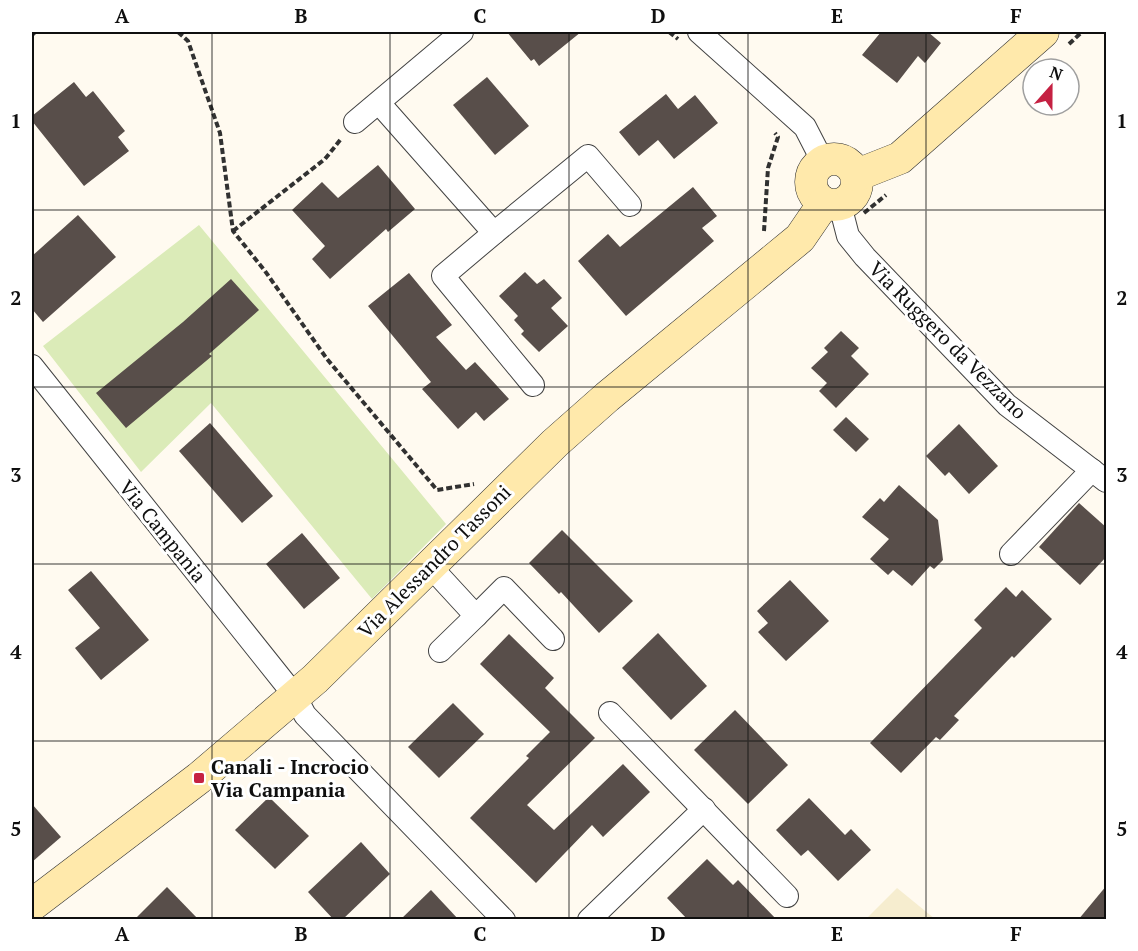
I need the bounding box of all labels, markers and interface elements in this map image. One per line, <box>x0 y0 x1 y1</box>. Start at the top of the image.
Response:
text: A <box>115 2 130 29</box>
text: B <box>295 2 308 29</box>
text: C <box>473 2 487 29</box>
text: D <box>651 2 665 29</box>
text: E <box>831 2 843 29</box>
text: F <box>1010 2 1022 29</box>
north arrow <box>1021 57 1081 117</box>
text: N <box>1047 61 1066 85</box>
text: 1 <box>10 107 22 134</box>
text: 1 <box>1116 107 1128 134</box>
street label: Via Ruggero da Vezzano <box>863 255 1033 425</box>
text: 2 <box>10 284 22 311</box>
text: 2 <box>1116 284 1128 311</box>
text: 3 <box>10 461 22 488</box>
text: 3 <box>1116 461 1128 488</box>
street label: Via Campania <box>113 474 213 588</box>
street label: Via Alessandro Tassoni <box>352 479 516 643</box>
text: 4 <box>10 638 22 665</box>
text: 4 <box>1116 638 1128 665</box>
place label: Canali - Incrocio Via Campania <box>211 753 369 803</box>
marker: Canali - Incrocio Via Campania <box>192 771 206 785</box>
text: 5 <box>10 815 22 842</box>
text: 5 <box>1116 815 1128 842</box>
text: A <box>115 920 130 947</box>
text: B <box>295 920 308 947</box>
text: C <box>473 920 487 947</box>
text: D <box>651 920 665 947</box>
text: E <box>831 920 843 947</box>
text: F <box>1010 920 1022 947</box>

